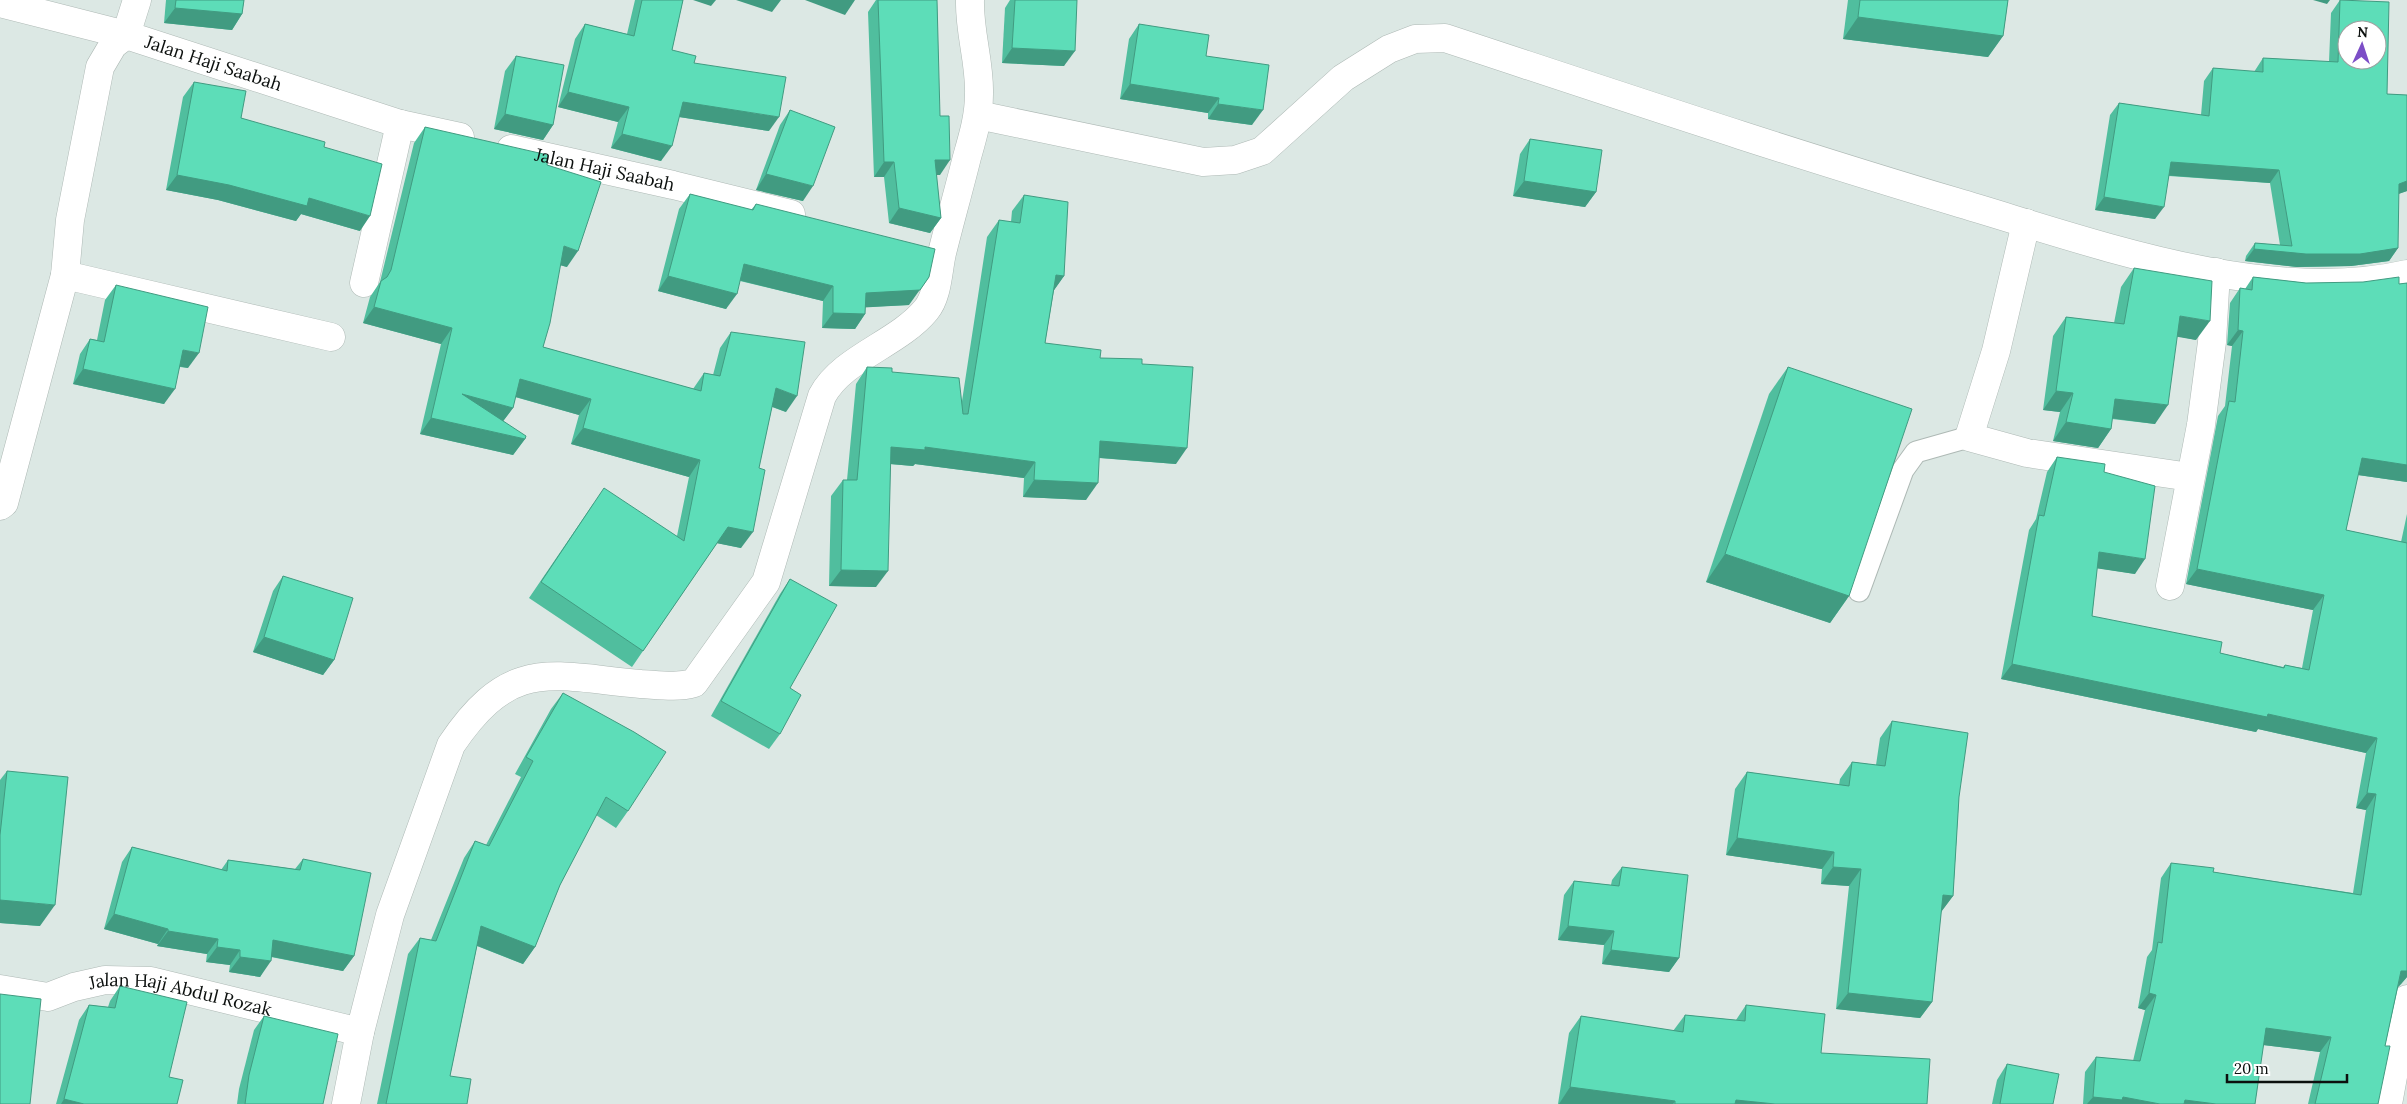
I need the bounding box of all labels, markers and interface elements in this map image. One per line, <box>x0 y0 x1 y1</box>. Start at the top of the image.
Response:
north arrow <box>2337 20 2387 70</box>
text: N <box>2357 23 2369 41</box>
street label: Jalan Haji Saabah <box>141 30 285 96</box>
street label: Jalan Haji Saabah <box>532 142 677 196</box>
street label: Jalan Haji Abdul Rozak <box>85 968 274 1021</box>
scale bar <box>2227 1052 2347 1084</box>
text: 20 m <box>2234 1059 2269 1078</box>

